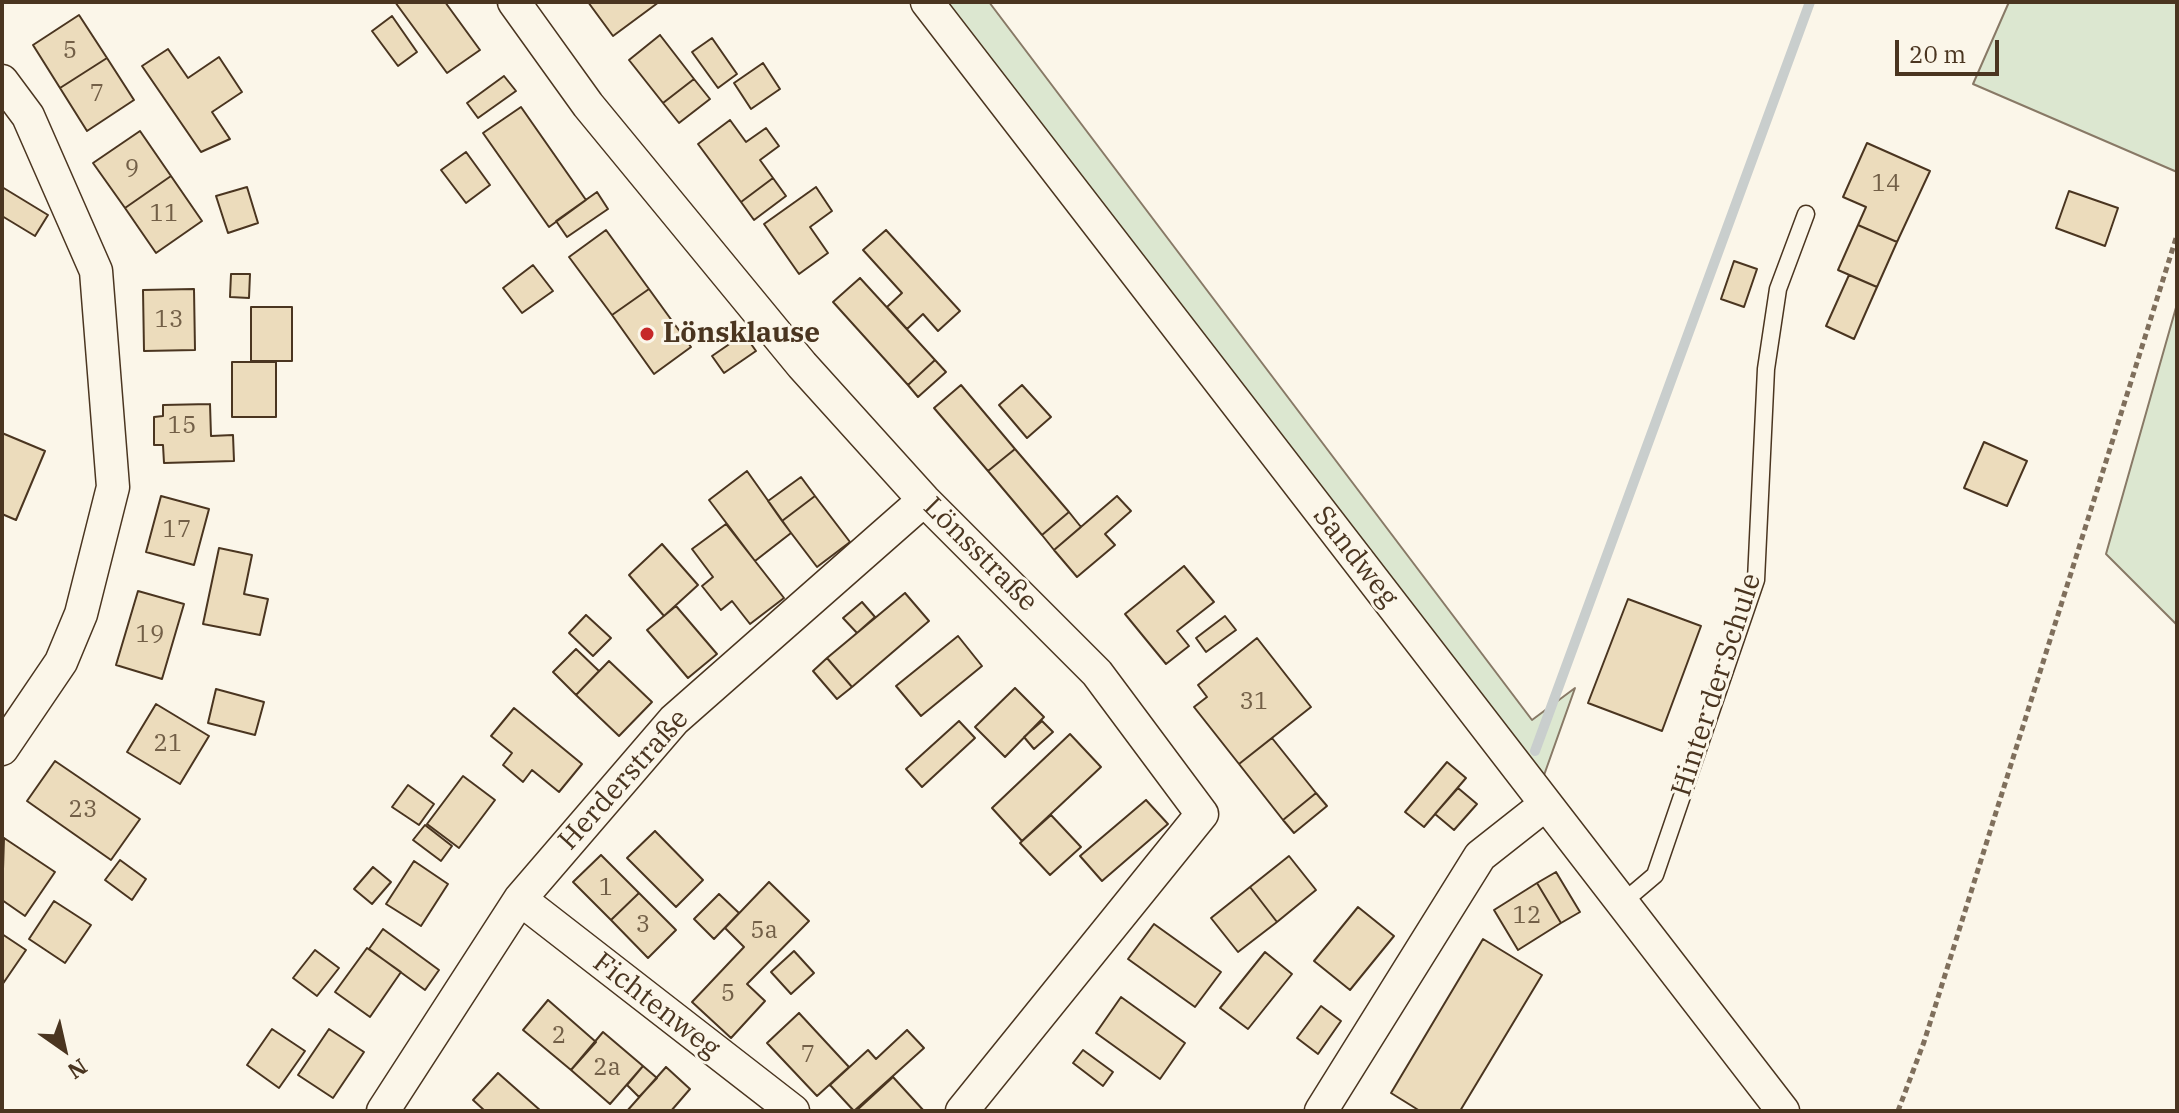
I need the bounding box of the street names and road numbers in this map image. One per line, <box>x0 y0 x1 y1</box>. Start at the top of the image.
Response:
street label: Lönsstraße <box>916 491 1044 619</box>
street label: Sandweg <box>1305 500 1405 614</box>
street label: Hinter der Schule <box>1665 569 1769 801</box>
street label: Herderstraße <box>552 703 696 857</box>
street label: Fichtenweg <box>586 946 726 1066</box>

